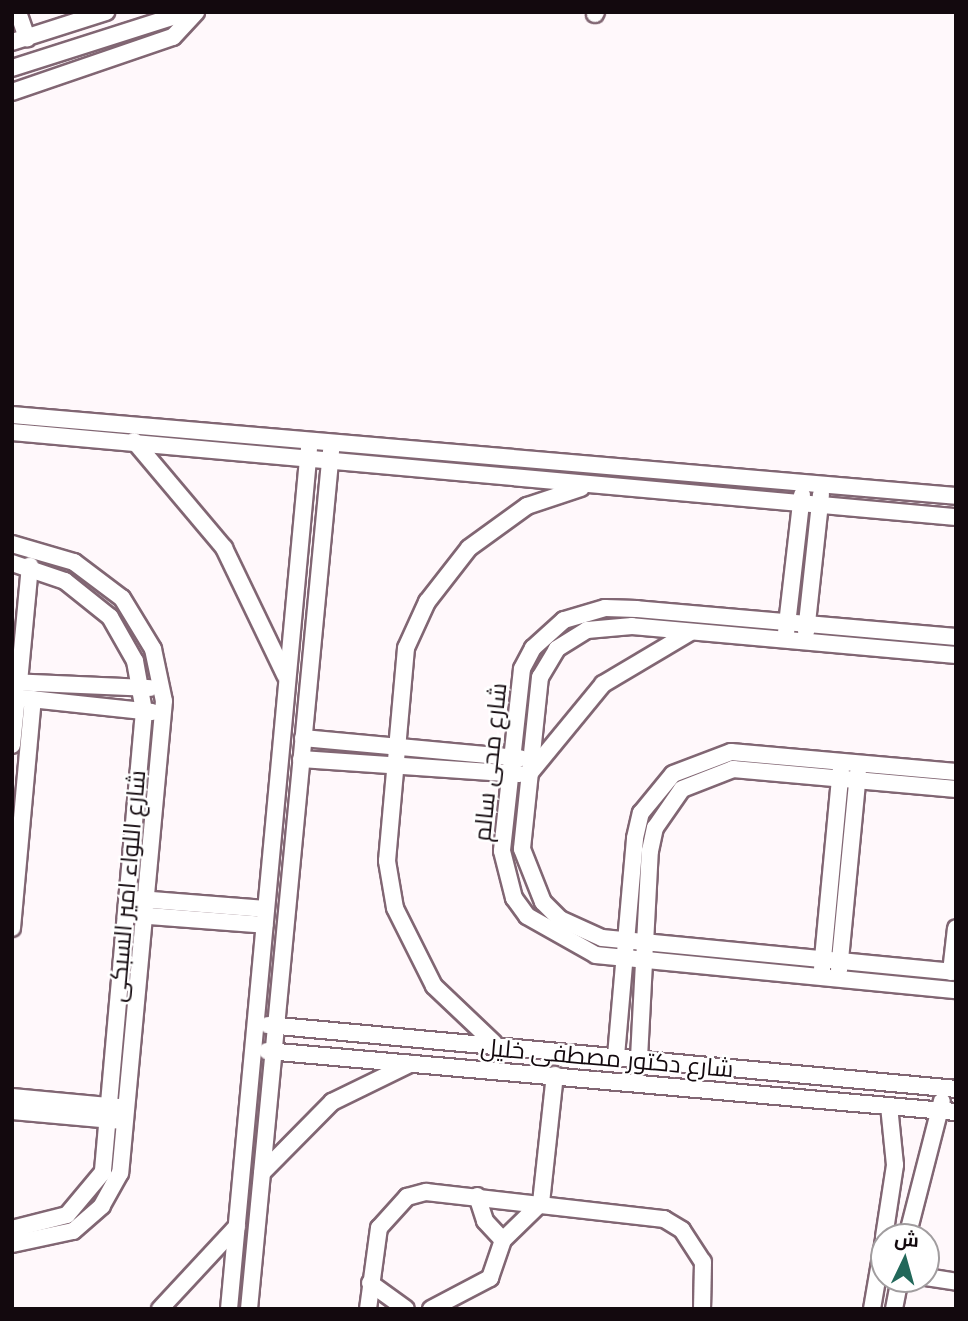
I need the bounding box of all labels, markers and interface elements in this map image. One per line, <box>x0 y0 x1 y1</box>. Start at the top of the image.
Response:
street label: شارع محى سالم <box>466 681 512 843</box>
street label: شارع اللواء امير السبكى <box>102 769 150 1003</box>
street label: شارع دكتور مصطفى خليل <box>479 1032 735 1082</box>
north arrow <box>870 1223 940 1293</box>
text: ش <box>893 1225 920 1253</box>

